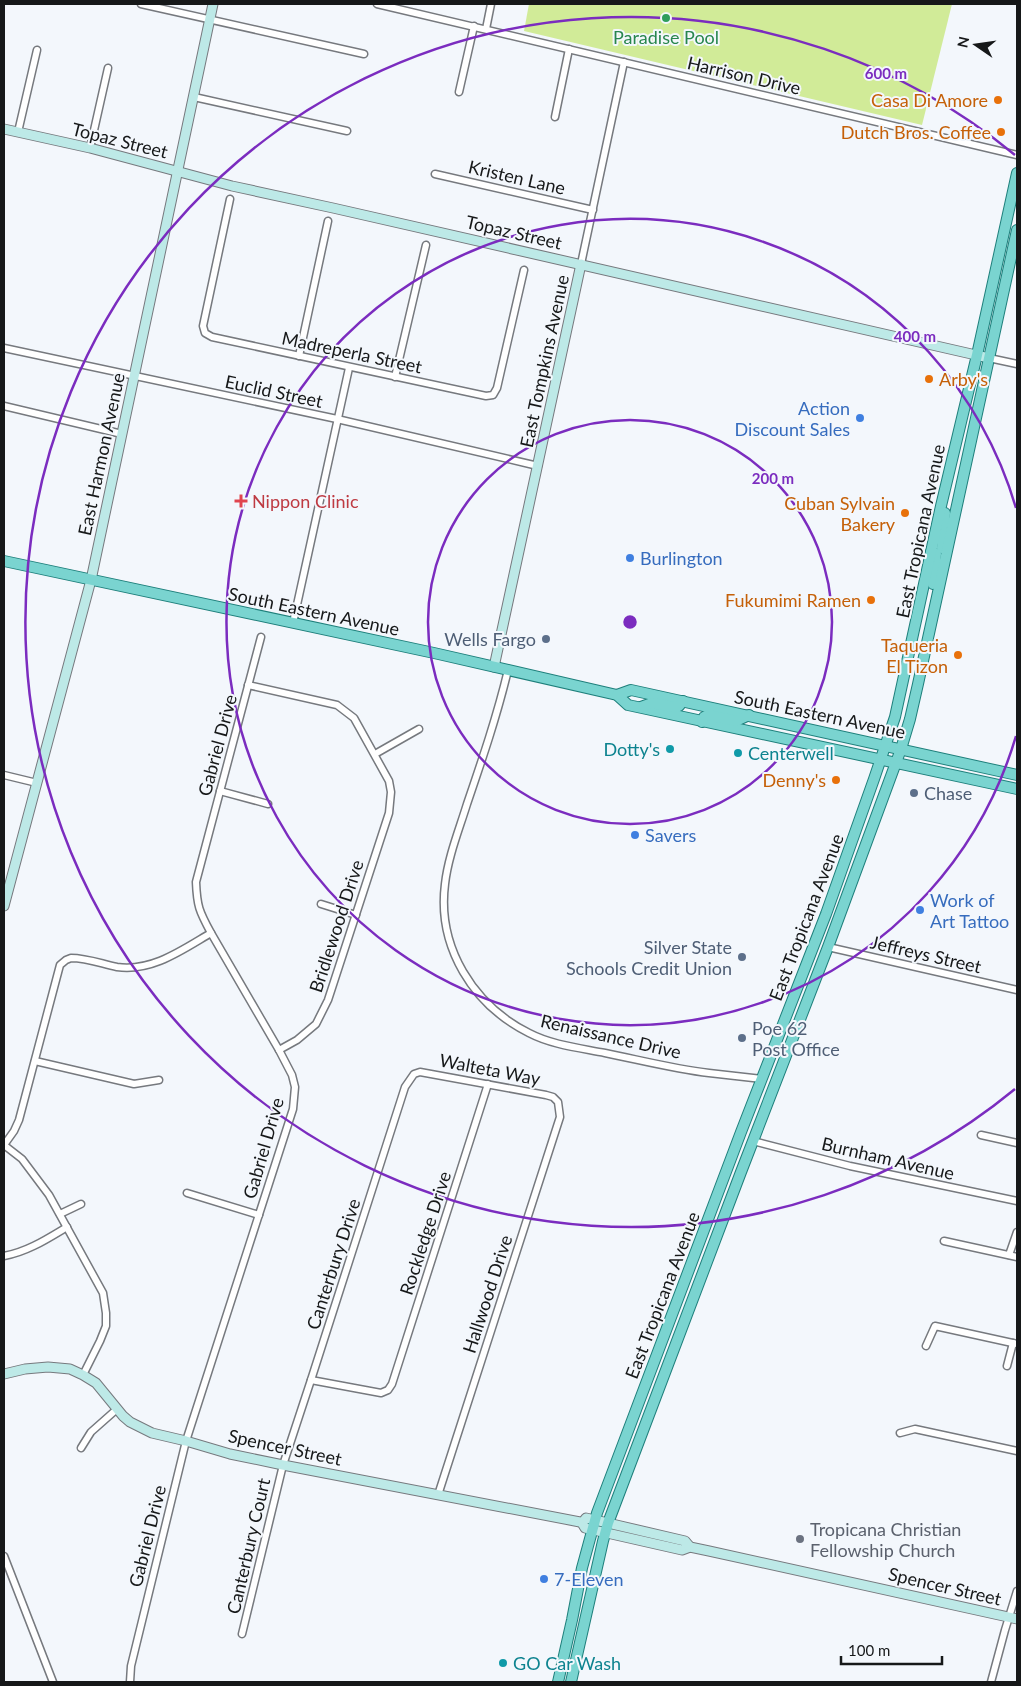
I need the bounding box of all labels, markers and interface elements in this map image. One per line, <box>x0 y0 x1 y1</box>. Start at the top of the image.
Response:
marker: Paradise Pool <box>660 12 672 24</box>
north arrow <box>951 20 1001 70</box>
place label: Paradise Pool <box>613 26 719 48</box>
text: N <box>953 35 972 49</box>
street label: Harrison Drive <box>685 51 803 99</box>
text: 600 m <box>865 64 907 82</box>
place label: Casa Di Amore <box>871 89 988 111</box>
marker: Casa Di Amore <box>992 94 1004 106</box>
street label: Topaz Street <box>70 117 171 163</box>
place label: Dutch Bros. Coffee <box>841 121 991 143</box>
marker: Dutch Bros. Coffee <box>995 126 1007 138</box>
street label: Kristen Lane <box>466 155 568 199</box>
street label: Topaz Street <box>464 210 565 254</box>
street label: East Tompkins Avenue <box>515 273 573 449</box>
street label: Madreperla Street <box>280 326 425 378</box>
text: 400 m <box>894 327 936 345</box>
place label: Arby's <box>939 368 988 390</box>
street label: Euclid Street <box>223 370 325 412</box>
street label: East Harmon Avenue <box>73 371 129 537</box>
marker: Arby's <box>923 373 935 385</box>
place label: Action Discount Sales <box>735 397 850 440</box>
marker: Action Discount Sales <box>854 412 866 424</box>
street label: East Tropicana Avenue <box>891 442 949 620</box>
text: 200 m <box>752 469 794 487</box>
place label: Nippon Clinic <box>252 490 359 512</box>
place label: Cuban Sylvain Bakery <box>784 492 896 535</box>
marker: Nippon Clinic <box>234 494 248 508</box>
marker: Cuban Sylvain Bakery <box>899 507 911 519</box>
place label: Burlington <box>640 547 723 569</box>
marker: Burlington <box>624 552 636 564</box>
street label: South Eastern Avenue <box>227 582 401 640</box>
place label: Fukumimi Ramen <box>725 589 861 611</box>
marker: Fukumimi Ramen <box>865 594 877 606</box>
centre of rings <box>621 613 639 631</box>
place label: Wells Fargo <box>444 628 536 650</box>
marker: Wells Fargo <box>540 633 552 645</box>
place label: Taqueria El Tizon <box>881 634 948 677</box>
marker: Taqueria El Tizon <box>952 649 964 661</box>
street label: South Eastern Avenue <box>733 685 907 743</box>
street label: Gabriel Drive <box>193 692 241 798</box>
place label: Dotty's <box>604 738 660 760</box>
place label: Centerwell <box>748 742 834 764</box>
marker: Dotty's <box>664 743 676 755</box>
marker: Centerwell <box>732 747 744 759</box>
place label: Denny's <box>762 769 826 791</box>
marker: Denny's <box>830 774 842 786</box>
place label: Chase <box>924 782 972 804</box>
marker: Chase <box>908 787 920 799</box>
place label: Savers <box>645 824 696 846</box>
marker: Savers <box>629 829 641 841</box>
street label: East Tropicana Avenue <box>764 830 848 1004</box>
street label: Bridlewood Drive <box>304 857 368 995</box>
place label: Work of Art Tattoo <box>930 889 1009 932</box>
marker: Work of Art Tattoo <box>914 904 926 916</box>
street label: Jeffreys Street <box>868 931 984 978</box>
place label: Silver State Schools Credit Union <box>566 936 732 979</box>
marker: Silver State Schools Credit Union <box>736 951 748 963</box>
street label: Renaissance Drive <box>539 1009 683 1063</box>
place label: Poe 62 Post Office <box>752 1017 840 1060</box>
marker: Poe 62 Post Office <box>736 1032 748 1044</box>
street label: Walteta Way <box>438 1048 543 1090</box>
street label: Gabriel Drive <box>238 1095 288 1201</box>
street label: Burnham Avenue <box>820 1132 956 1184</box>
street label: Rockledge Drive <box>395 1168 455 1298</box>
street label: Canterbury Drive <box>301 1196 365 1332</box>
street label: East Tropicana Avenue <box>620 1208 704 1382</box>
street label: Hallwood Drive <box>458 1232 516 1356</box>
street label: Spencer Street <box>226 1424 344 1470</box>
street label: Canterbury Court <box>222 1475 274 1616</box>
street label: Gabriel Drive <box>124 1483 170 1589</box>
place label: Tropicana Christian Fellowship Church <box>810 1518 961 1561</box>
marker: Tropicana Christian Fellowship Church <box>794 1533 806 1545</box>
street label: Spencer Street <box>886 1562 1004 1610</box>
place label: 7-Eleven <box>554 1568 624 1590</box>
marker: 7-Eleven <box>538 1573 550 1585</box>
scale bar <box>841 1634 942 1666</box>
text: 100 m <box>848 1641 890 1659</box>
place label: GO Car Wash <box>513 1652 621 1674</box>
marker: GO Car Wash <box>497 1657 509 1669</box>

